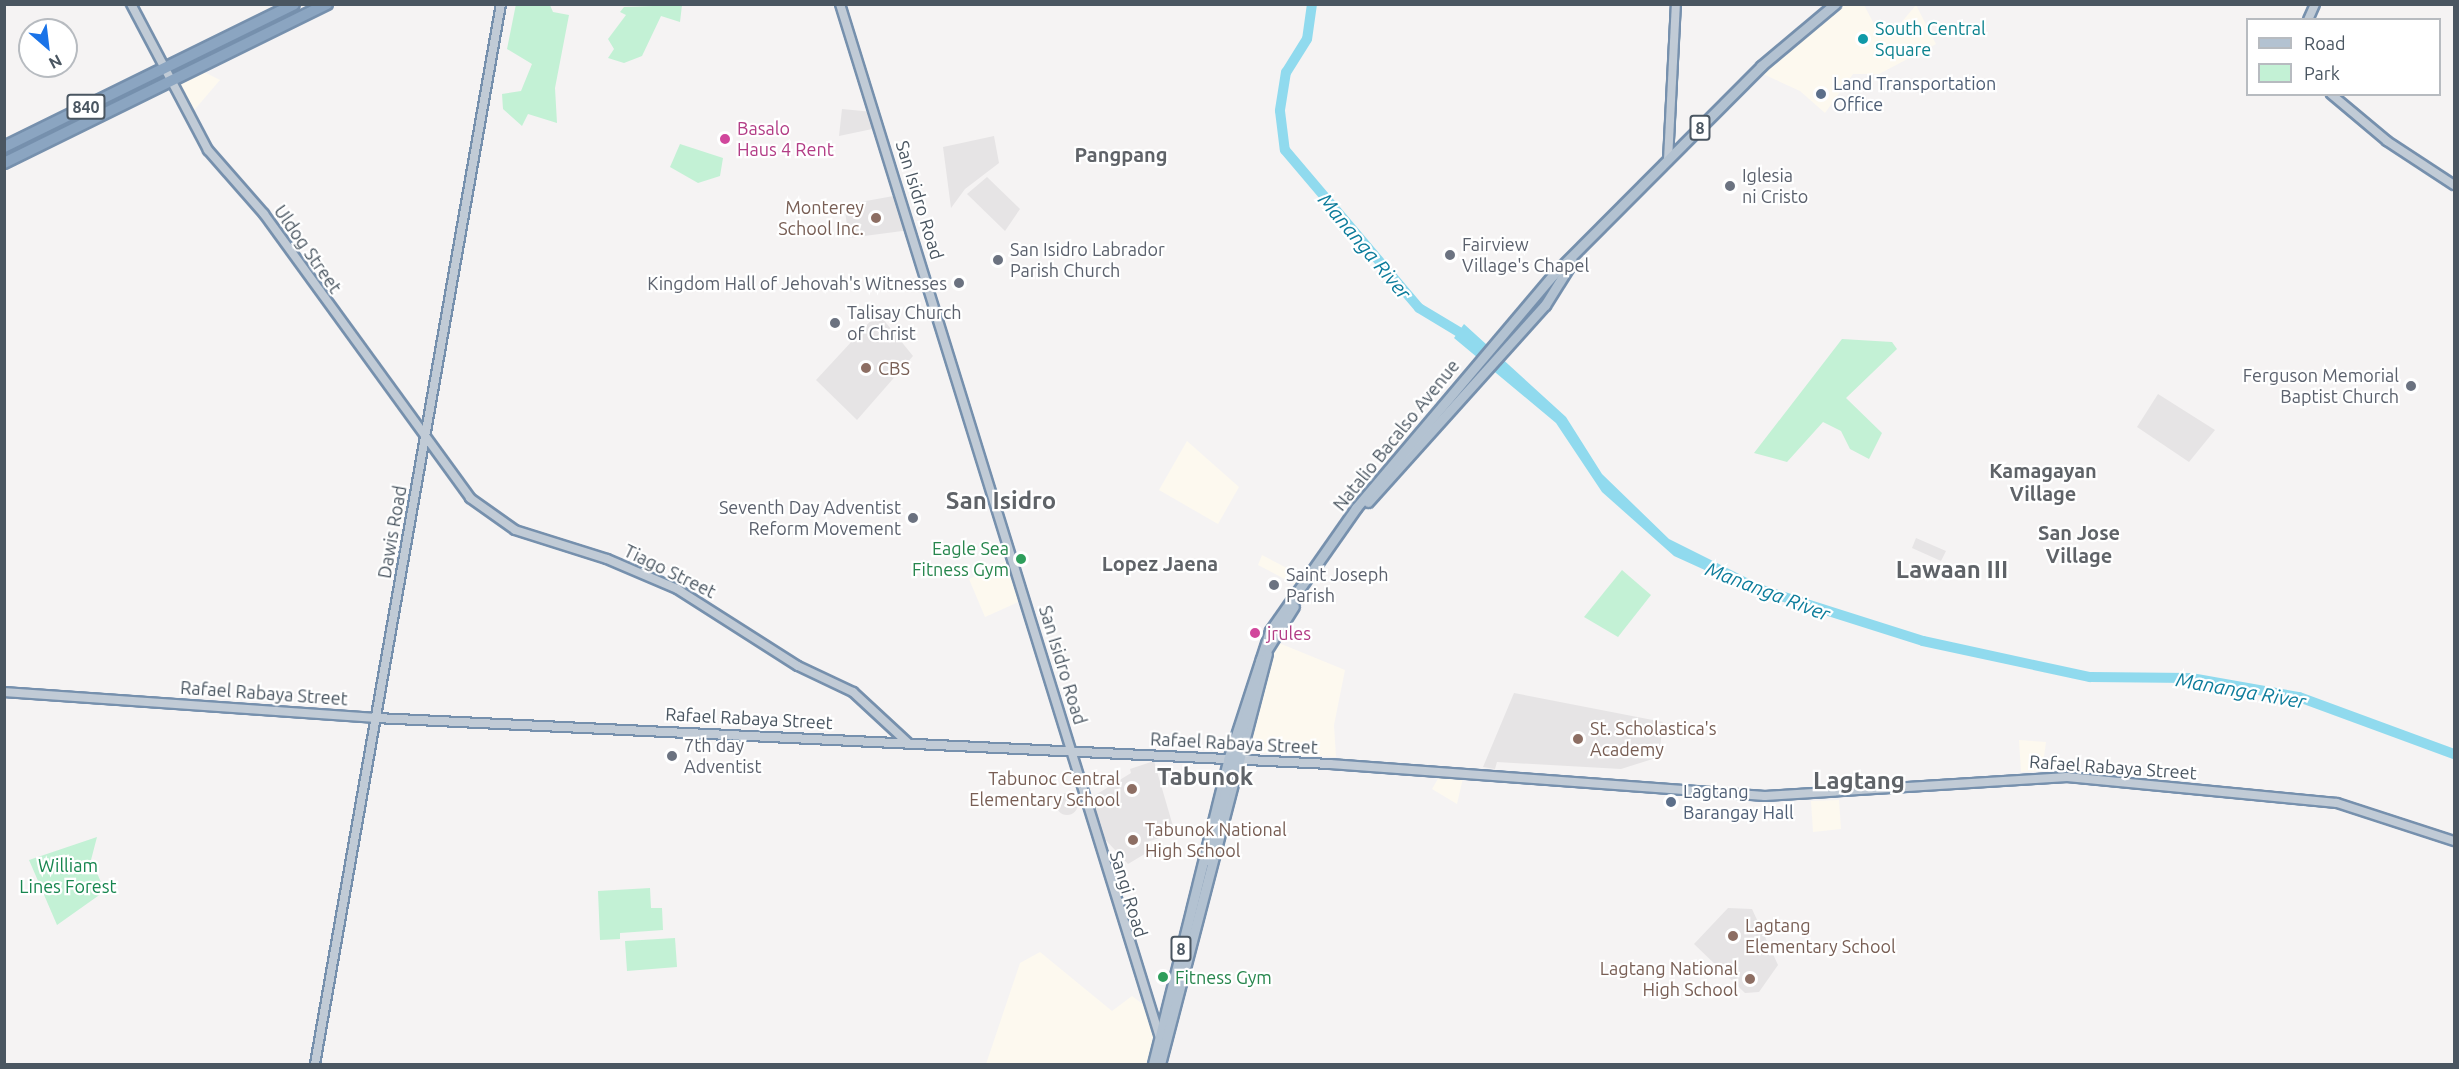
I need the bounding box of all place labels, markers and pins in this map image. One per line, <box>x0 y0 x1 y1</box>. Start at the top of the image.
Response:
place label: South Central Square <box>1875 18 1986 60</box>
marker: South Central Square <box>1856 32 1870 46</box>
place label: Land Transportation Office <box>1833 73 1996 116</box>
marker: Land Transportation Office <box>1814 87 1828 101</box>
place label: Basalo Haus 4 Rent <box>737 118 834 160</box>
marker: Basalo Haus 4 Rent <box>718 132 732 146</box>
place label: Iglesia ni Cristo <box>1742 165 1808 207</box>
marker: Iglesia ni Cristo <box>1723 179 1737 193</box>
place label: Monterey School Inc. <box>778 197 864 240</box>
marker: Monterey School Inc. <box>869 211 883 225</box>
place label: Fairview Village's Chapel <box>1462 234 1589 276</box>
place label: San Isidro Labrador Parish Church <box>1010 239 1165 282</box>
marker: Fairview Village's Chapel <box>1443 248 1457 262</box>
marker: San Isidro Labrador Parish Church <box>991 253 1005 267</box>
place label: Kingdom Hall of Jehovah's Witnesses <box>647 272 947 294</box>
marker: Kingdom Hall of Jehovah's Witnesses <box>952 276 966 290</box>
place label: Talisay Church of Christ <box>847 302 962 344</box>
marker: Talisay Church of Christ <box>828 316 842 330</box>
place label: CBS <box>878 357 910 379</box>
marker: CBS <box>859 361 873 375</box>
place label: Ferguson Memorial Baptist Church <box>2243 365 2399 407</box>
marker: Ferguson Memorial Baptist Church <box>2404 379 2418 393</box>
place label: Seventh Day Adventist Reform Movement <box>719 497 901 540</box>
marker: Seventh Day Adventist Reform Movement <box>906 511 920 525</box>
place label: Eagle Sea Fitness Gym <box>912 538 1009 580</box>
marker: Eagle Sea Fitness Gym <box>1014 552 1028 566</box>
place label: Saint Joseph Parish <box>1286 564 1388 606</box>
marker: Saint Joseph Parish <box>1267 578 1281 592</box>
place label: jrules <box>1267 622 1311 644</box>
marker: jrules <box>1248 626 1262 640</box>
place label: St. Scholastica's Academy <box>1590 718 1717 760</box>
marker: St. Scholastica's Academy <box>1571 732 1585 746</box>
place label: 7th day Adventist <box>684 735 762 777</box>
marker: 7th day Adventist <box>665 749 679 763</box>
place label: Tabunoc Central Elementary School <box>969 768 1120 810</box>
place label: Lagtang Barangay Hall <box>1683 781 1794 824</box>
marker: Tabunoc Central Elementary School <box>1125 782 1139 796</box>
marker: Lagtang Barangay Hall <box>1664 795 1678 809</box>
place label: Tabunok National High School <box>1145 819 1287 862</box>
marker: Tabunok National High School <box>1126 833 1140 847</box>
place label: Lagtang Elementary School <box>1745 915 1896 958</box>
marker: Lagtang Elementary School <box>1726 929 1740 943</box>
place label: Lagtang National High School <box>1600 958 1738 1000</box>
place label: Fitness Gym <box>1175 966 1272 988</box>
marker: Fitness Gym <box>1156 970 1170 984</box>
marker: Lagtang National High School <box>1743 972 1757 986</box>

